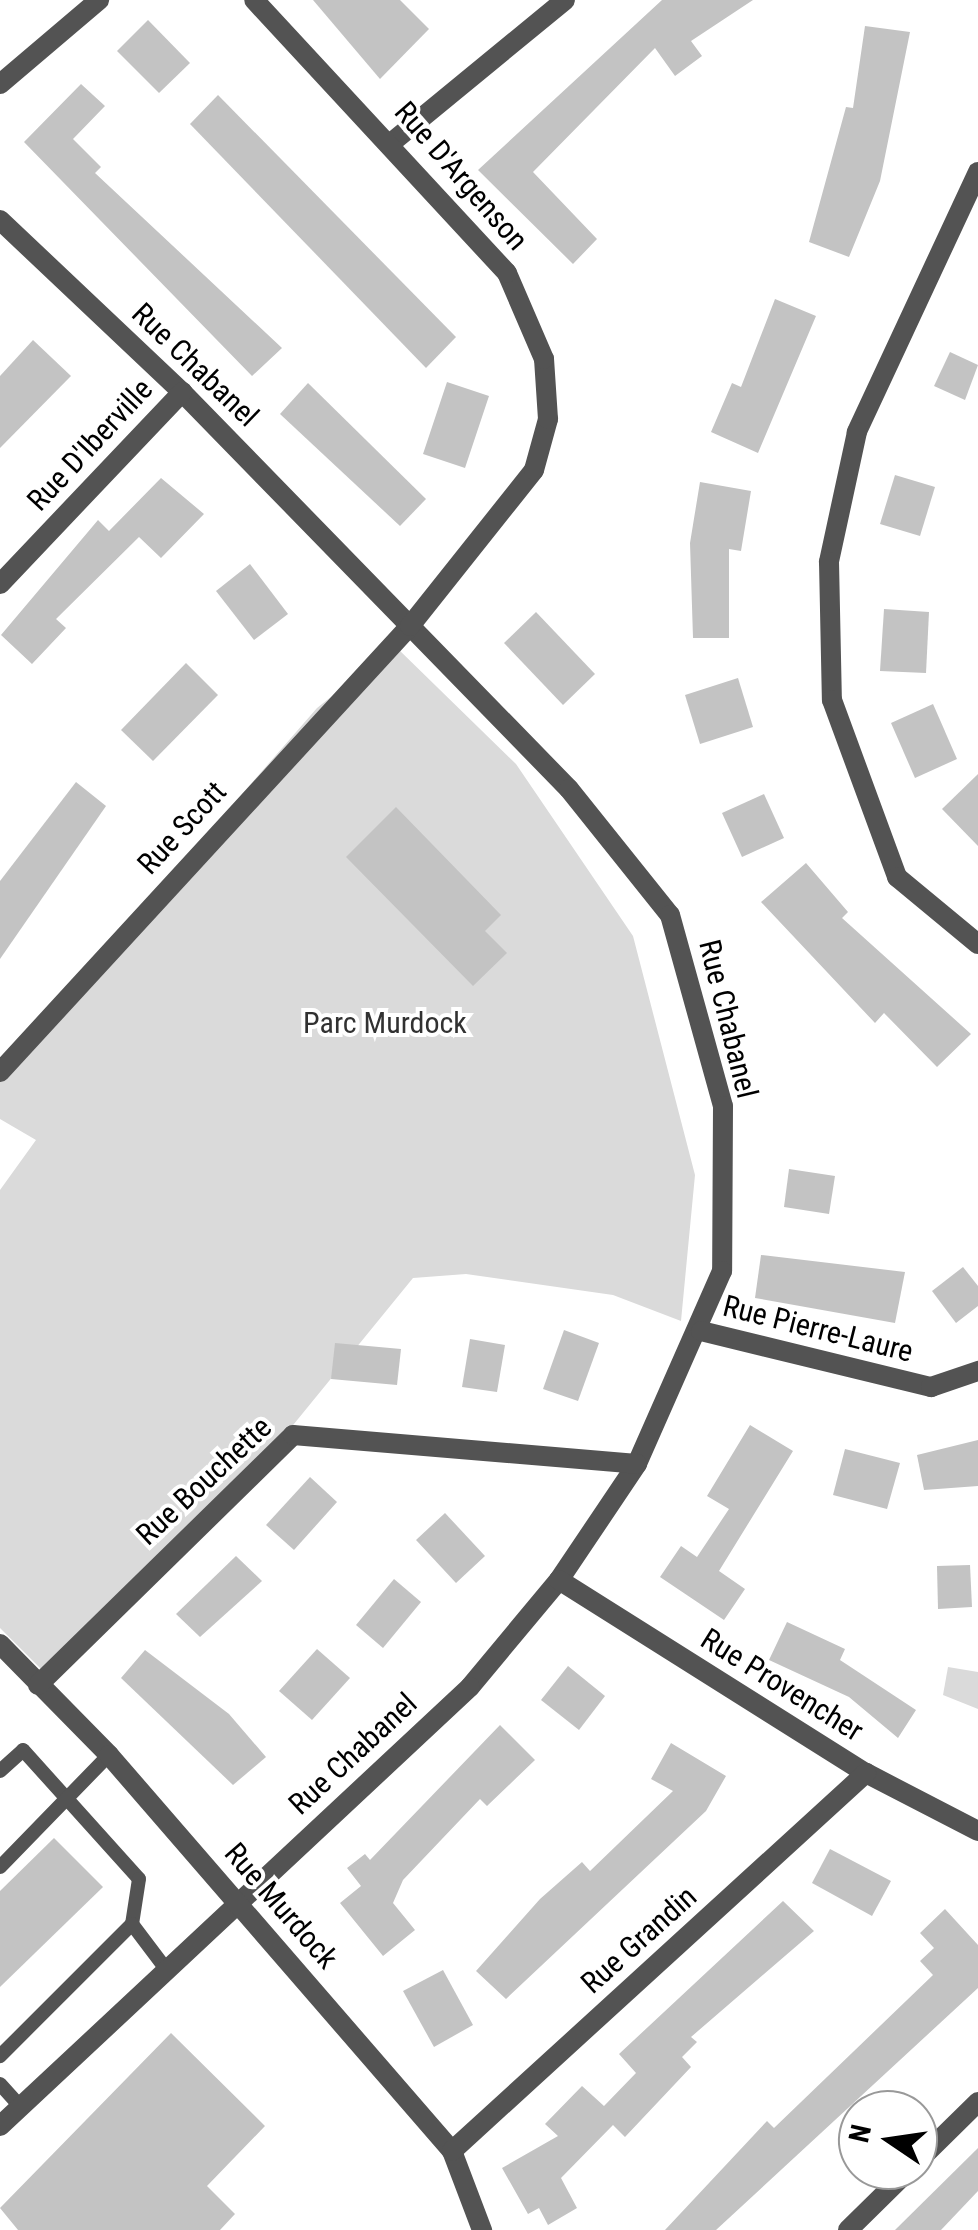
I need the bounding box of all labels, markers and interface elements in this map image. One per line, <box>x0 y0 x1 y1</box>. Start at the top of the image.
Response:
street label: Rue D'Argenson <box>387 94 535 258</box>
street label: Rue Chabanel <box>124 296 266 434</box>
street label: Rue D'Iberville <box>20 372 160 518</box>
street label: Rue Scott <box>130 774 234 882</box>
street label: Rue Chabanel <box>691 936 765 1102</box>
park label: Parc Murdock <box>303 1005 467 1041</box>
street label: Rue Pierre-Laure <box>719 1288 917 1370</box>
street label: Rue Bouchette <box>129 1409 279 1553</box>
street label: Rue Provencher <box>694 1621 870 1749</box>
street label: Rue Chabanel <box>282 1686 424 1822</box>
street label: Rue Murdock <box>217 1836 345 1976</box>
street label: Rue Grandin <box>574 1879 704 2001</box>
north arrow <box>838 2090 938 2190</box>
text: N <box>842 2122 878 2146</box>

